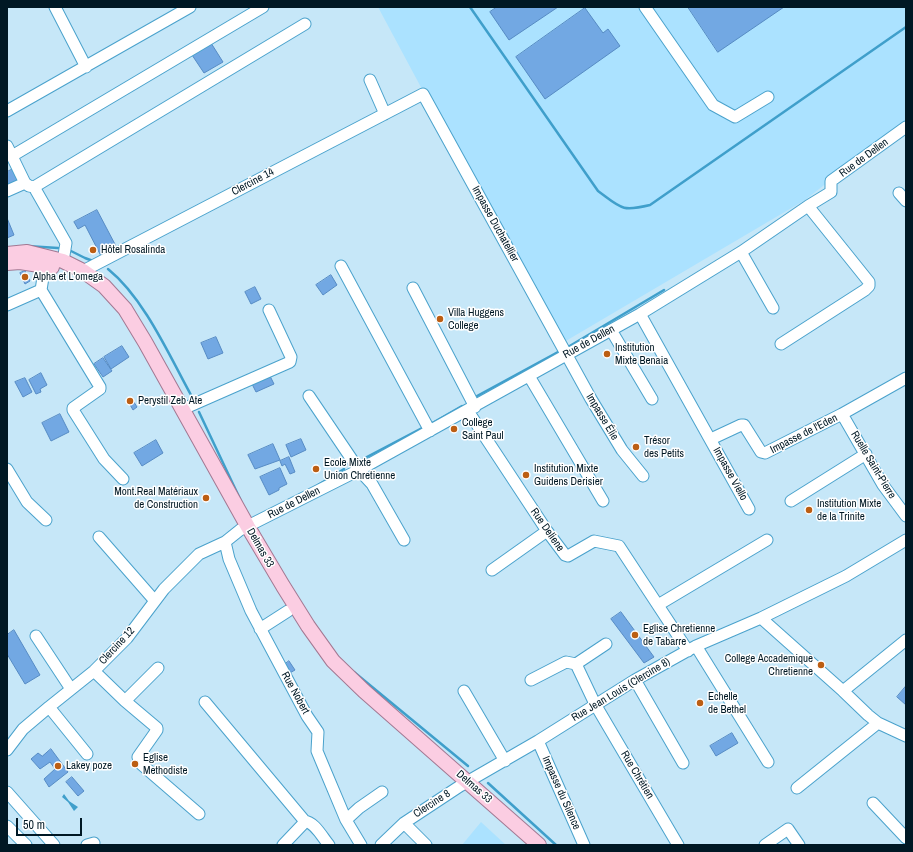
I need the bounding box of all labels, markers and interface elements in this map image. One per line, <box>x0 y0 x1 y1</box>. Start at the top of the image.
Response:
street label: Rue de Dellen <box>837 136 891 180</box>
street label: Clercine 14 <box>230 165 276 199</box>
street label: Impasse Duchatellier <box>469 184 521 264</box>
place label: Hôtel Rosalinda <box>101 243 165 257</box>
marker: Hôtel Rosalinda <box>88 245 98 255</box>
place label: Alpha et L'omega <box>33 270 103 284</box>
marker: Alpha et L'omega <box>20 272 30 282</box>
place label: Villa Huggens College <box>448 306 504 332</box>
marker: Villa Huggens College <box>435 314 445 324</box>
street label: Rue de Dellen <box>561 322 617 362</box>
place label: Institution Mixte Benaia <box>615 341 668 367</box>
marker: Institution Mixte Benaia <box>602 349 612 359</box>
street label: Impasse Élie <box>583 391 621 443</box>
place label: Perystil Zeb Ate <box>138 394 202 408</box>
marker: Perystil Zeb Ate <box>125 396 135 406</box>
street label: Impasse de l'Eden <box>768 411 840 457</box>
place label: College Saint Paul <box>462 416 504 442</box>
marker: College Saint Paul <box>449 424 459 434</box>
street label: Ruelle Saint-Pierre <box>848 429 898 501</box>
place label: Trésor des Petits <box>644 434 684 460</box>
marker: Trésor des Petits <box>631 442 641 452</box>
street label: Impasse Viello <box>710 445 750 503</box>
place label: Ecole Mixte Union Chretienne <box>324 456 395 482</box>
place label: Institution Mixte Guidens Derisier <box>534 462 603 488</box>
marker: Ecole Mixte Union Chretienne <box>311 464 321 474</box>
marker: Institution Mixte Guidens Derisier <box>521 470 531 480</box>
street label: Rue de Dellen <box>266 484 322 522</box>
place label: Mont.Real Matériaux de Construction <box>114 485 198 511</box>
marker: Mont.Real Matériaux de Construction <box>201 493 211 503</box>
place label: Institution Mixte de la Trinite <box>817 497 881 523</box>
marker: Institution Mixte de la Trinite <box>804 505 814 515</box>
street label: Rue Deliene <box>527 506 567 554</box>
street label: Delmas 33 <box>244 526 276 570</box>
place label: Eglise Chretienne de Tabarre <box>643 622 715 648</box>
street label: Clercine 12 <box>96 625 138 667</box>
marker: Eglise Chretienne de Tabarre <box>630 630 640 640</box>
place label: College Accademique Chretienne <box>725 652 813 678</box>
street label: Rue Jean Louis (Clercine 8) <box>569 655 673 725</box>
marker: College Accademique Chretienne <box>816 660 826 670</box>
street label: Rue Nobert <box>278 670 312 716</box>
place label: Echelle de Bethel <box>708 690 746 716</box>
marker: Echelle de Bethel <box>695 698 705 708</box>
street label: Rue Chrétien <box>618 749 656 801</box>
place label: Eglise Methodiste <box>143 751 188 777</box>
street label: Impasse du Silence <box>539 754 583 832</box>
place label: Lakey poze <box>66 759 112 773</box>
marker: Eglise Methodiste <box>130 759 140 769</box>
marker: Lakey poze <box>53 761 63 771</box>
street label: Delmas 33 <box>453 768 495 806</box>
street label: Clercine 8 <box>411 787 453 821</box>
scale bar <box>18 810 84 836</box>
text: 50 m <box>23 817 45 833</box>

